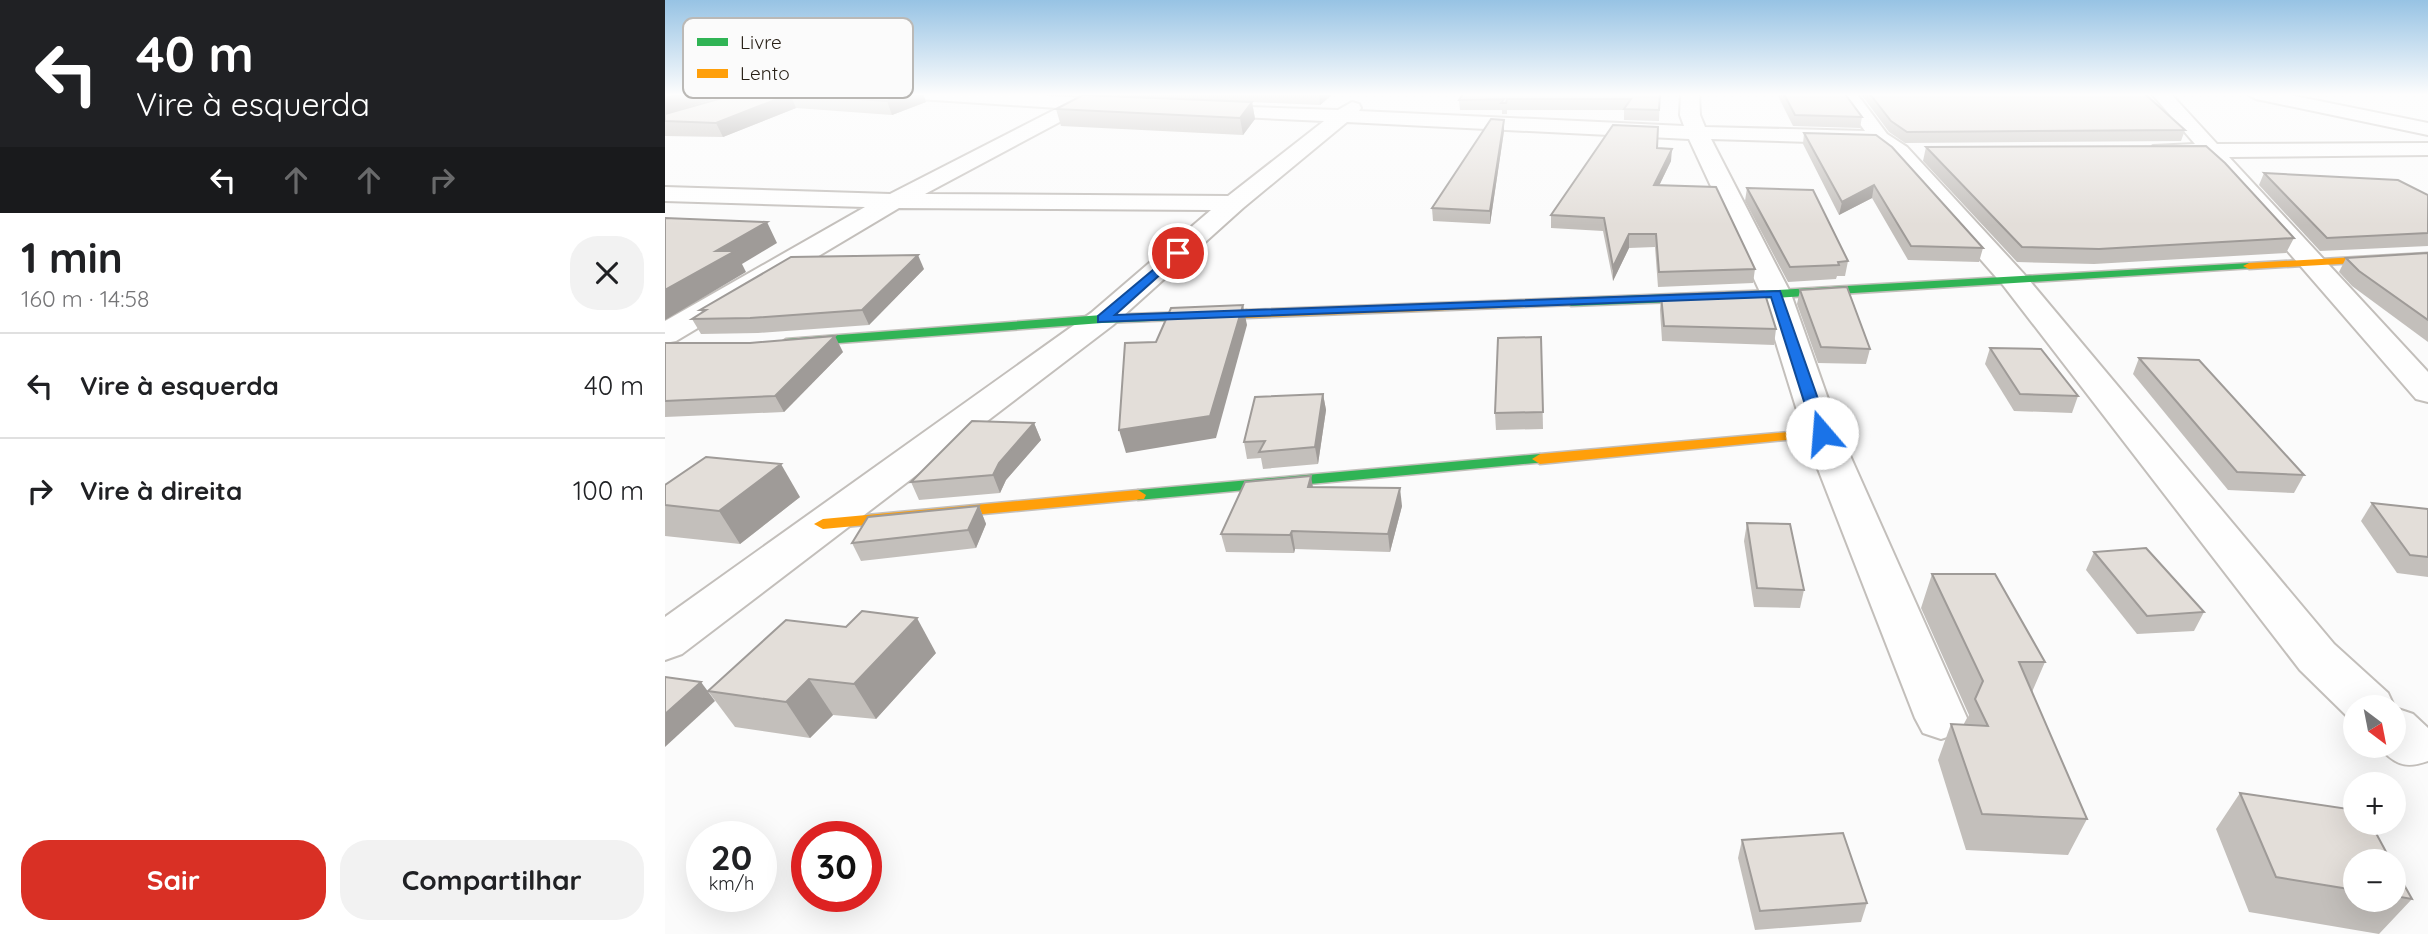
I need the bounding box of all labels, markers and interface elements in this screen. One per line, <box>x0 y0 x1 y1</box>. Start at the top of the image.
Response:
legend <box>683 18 913 98</box>
text: 40 m <box>136 23 254 84</box>
icon: left <box>21 28 112 119</box>
text: Livre <box>740 30 782 54</box>
text: Lento <box>740 61 790 85</box>
text: Vire à esquerda <box>136 84 370 124</box>
icon: left <box>204 161 242 199</box>
icon: ahead <box>277 161 315 199</box>
icon: ahead <box>350 161 388 199</box>
icon: right <box>423 161 461 199</box>
pin <box>1148 223 1208 283</box>
text: 1 min <box>21 231 123 284</box>
icon: arrive <box>1159 234 1197 272</box>
button: close <box>570 236 644 310</box>
text: 160 m · 14:58 <box>21 284 149 313</box>
icon: left <box>21 367 59 405</box>
text: Vire à esquerda <box>80 369 279 402</box>
text: 40 m <box>584 369 644 402</box>
position arrow <box>1785 396 1859 470</box>
icon: right <box>21 472 59 510</box>
text: Vire à direita <box>80 474 242 507</box>
text: 100 m <box>573 474 644 507</box>
north arrow <box>2343 695 2406 758</box>
map controls <box>2343 695 2406 912</box>
button: + <box>2343 772 2406 835</box>
speed limit sign: 30 <box>791 821 882 912</box>
text: 20 <box>711 835 752 879</box>
button: Sair <box>21 840 326 920</box>
button: Compartilhar <box>340 840 644 920</box>
button: − <box>2343 849 2406 912</box>
text: km/h <box>709 872 754 895</box>

